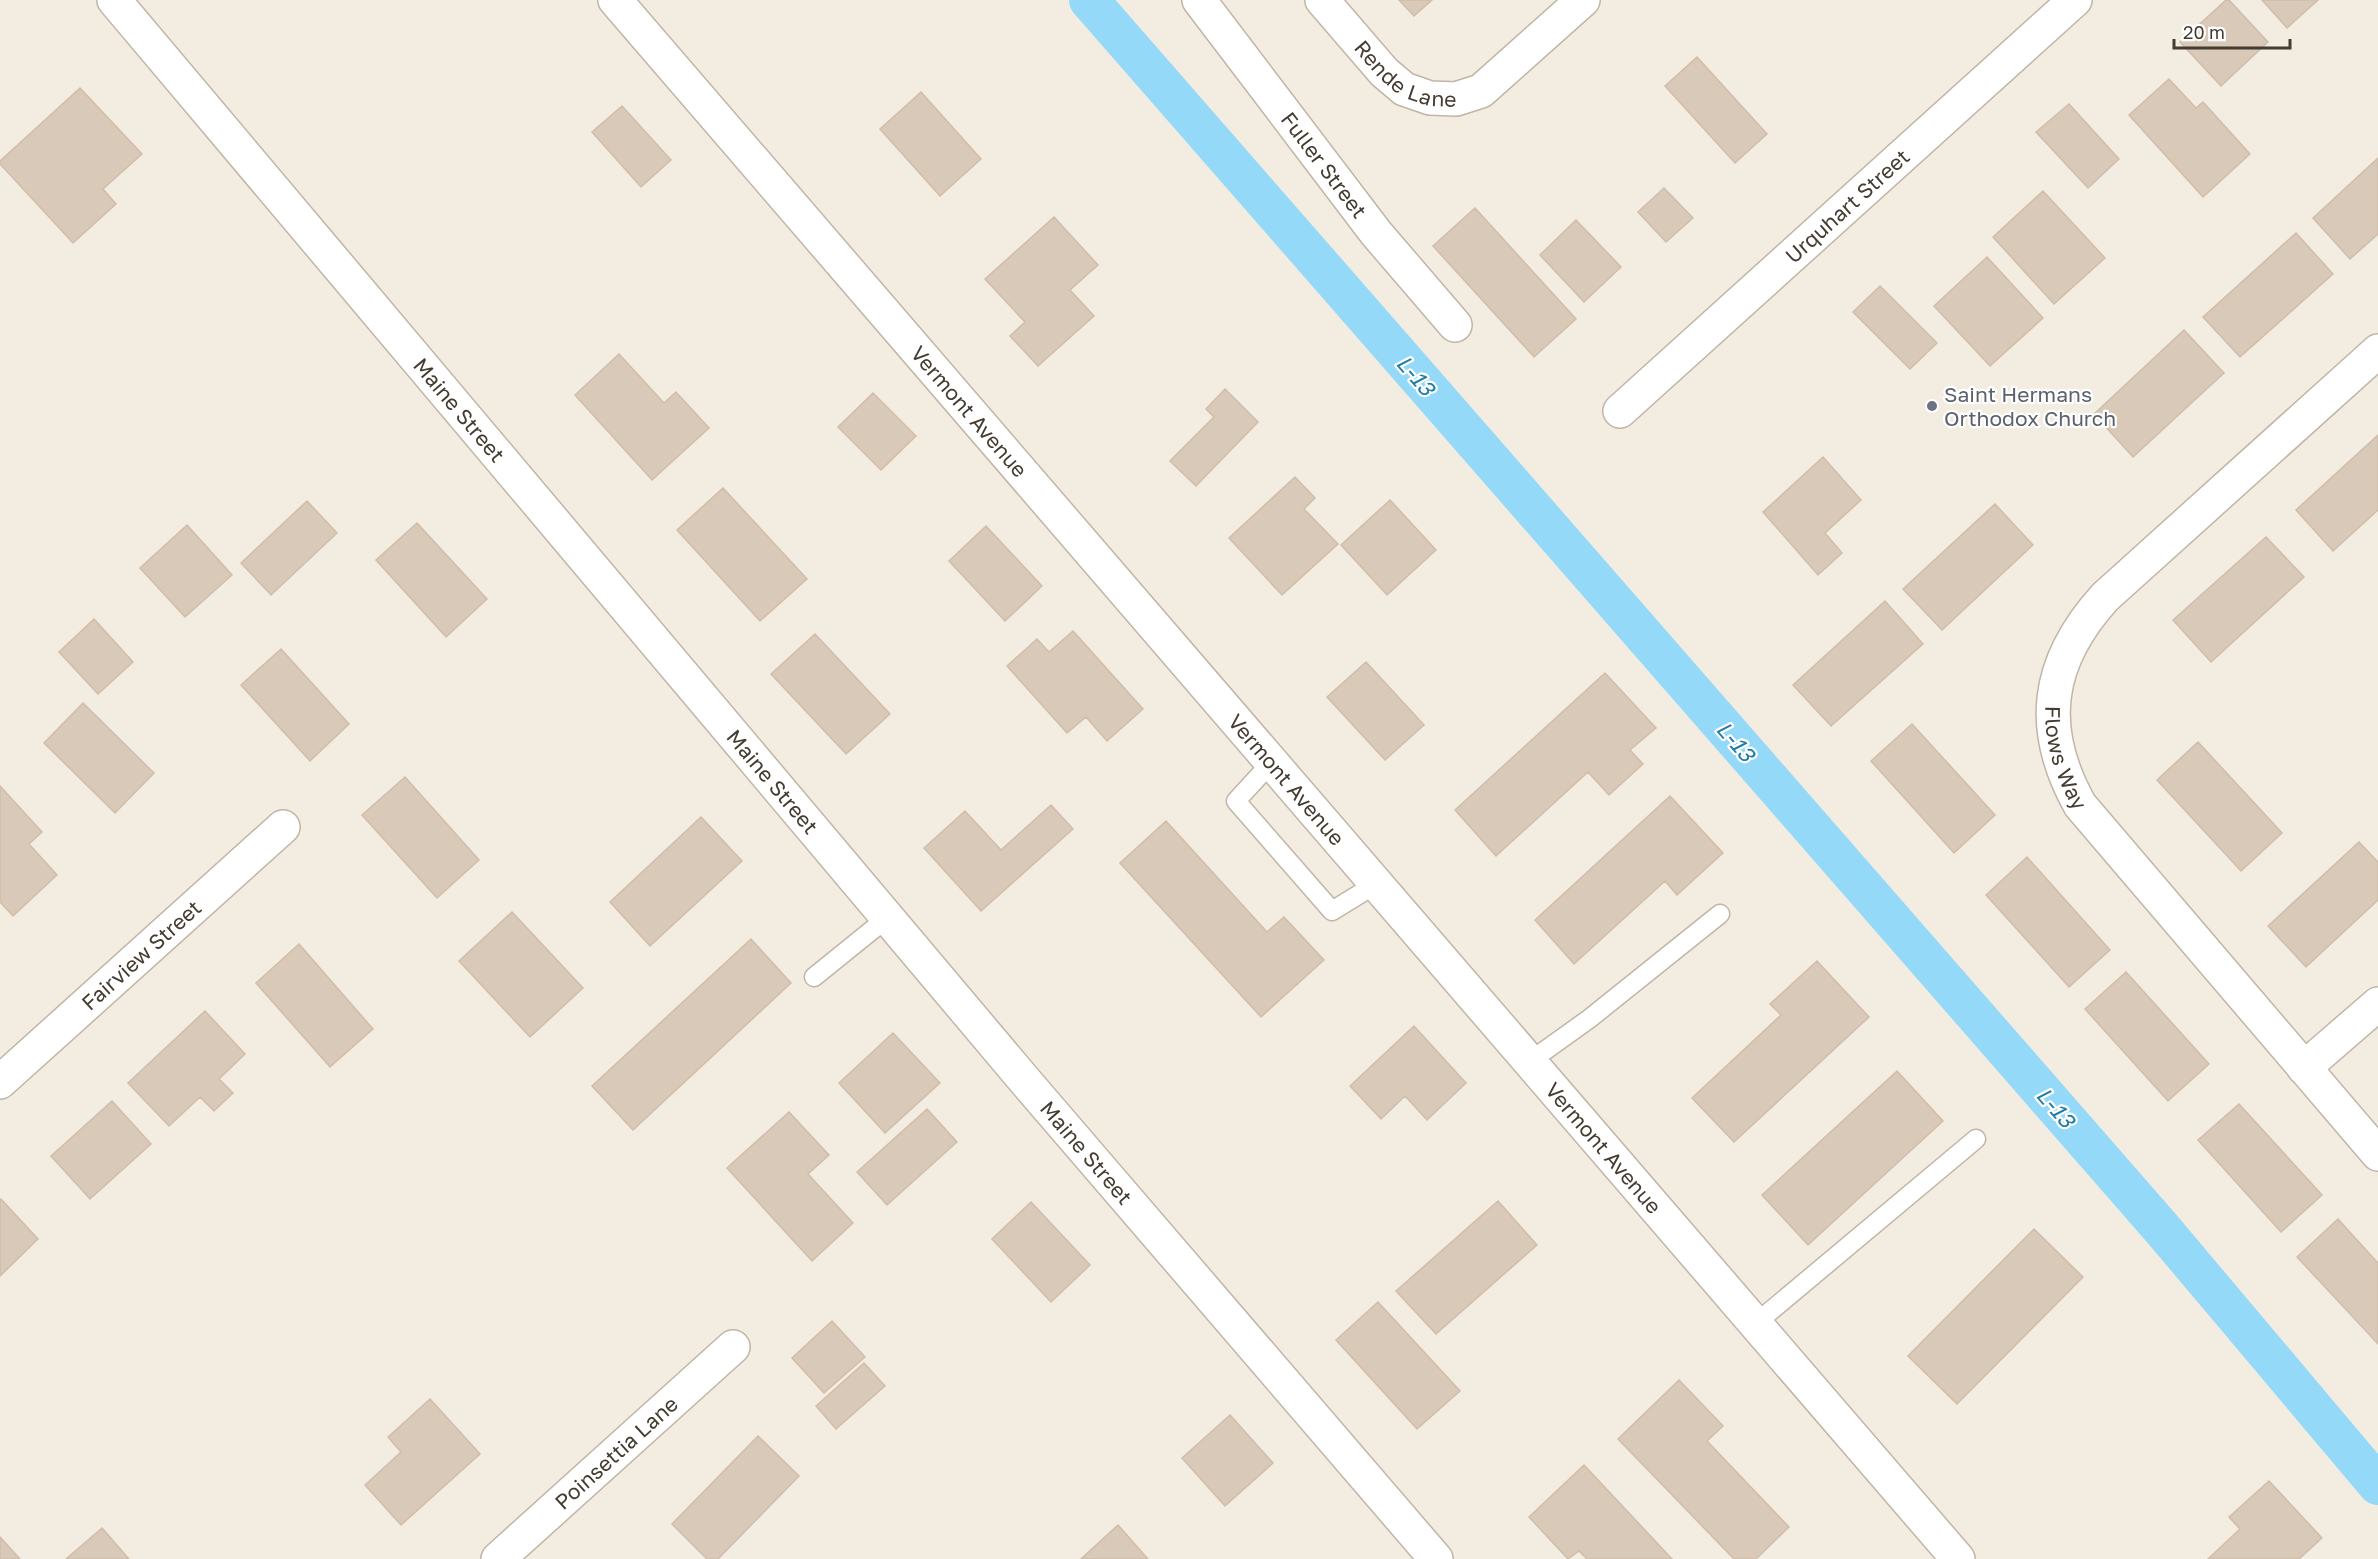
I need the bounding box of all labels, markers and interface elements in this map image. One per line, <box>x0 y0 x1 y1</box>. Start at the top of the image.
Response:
scale bar <box>2174 12 2290 50</box>
text: 20 m <box>2183 21 2225 43</box>
street label: Rende Lane <box>1349 34 1457 112</box>
street label: Fuller Street <box>1276 107 1373 223</box>
street label: Urquhart Street <box>1780 143 1915 269</box>
street label: Vermont Avenue <box>906 340 1033 482</box>
water label: L-13 <box>1391 349 1442 402</box>
street label: Maine Street <box>408 352 511 467</box>
place label: Saint Hermans Orthodox Church <box>1944 381 2116 431</box>
marker: Saint Hermans Orthodox Church <box>1925 399 1939 413</box>
street label: Flows Way <box>2040 706 2093 814</box>
street label: Vermont Avenue <box>1223 709 1350 851</box>
water label: L-13 <box>1711 715 1762 768</box>
street label: Maine Street <box>721 724 824 839</box>
street label: Fairview Street <box>76 894 206 1015</box>
street label: Vermont Avenue <box>1540 1077 1667 1219</box>
water label: L-13 <box>2031 1081 2082 1134</box>
street label: Maine Street <box>1035 1095 1138 1210</box>
street label: Poinsettia Lane <box>549 1390 683 1515</box>

